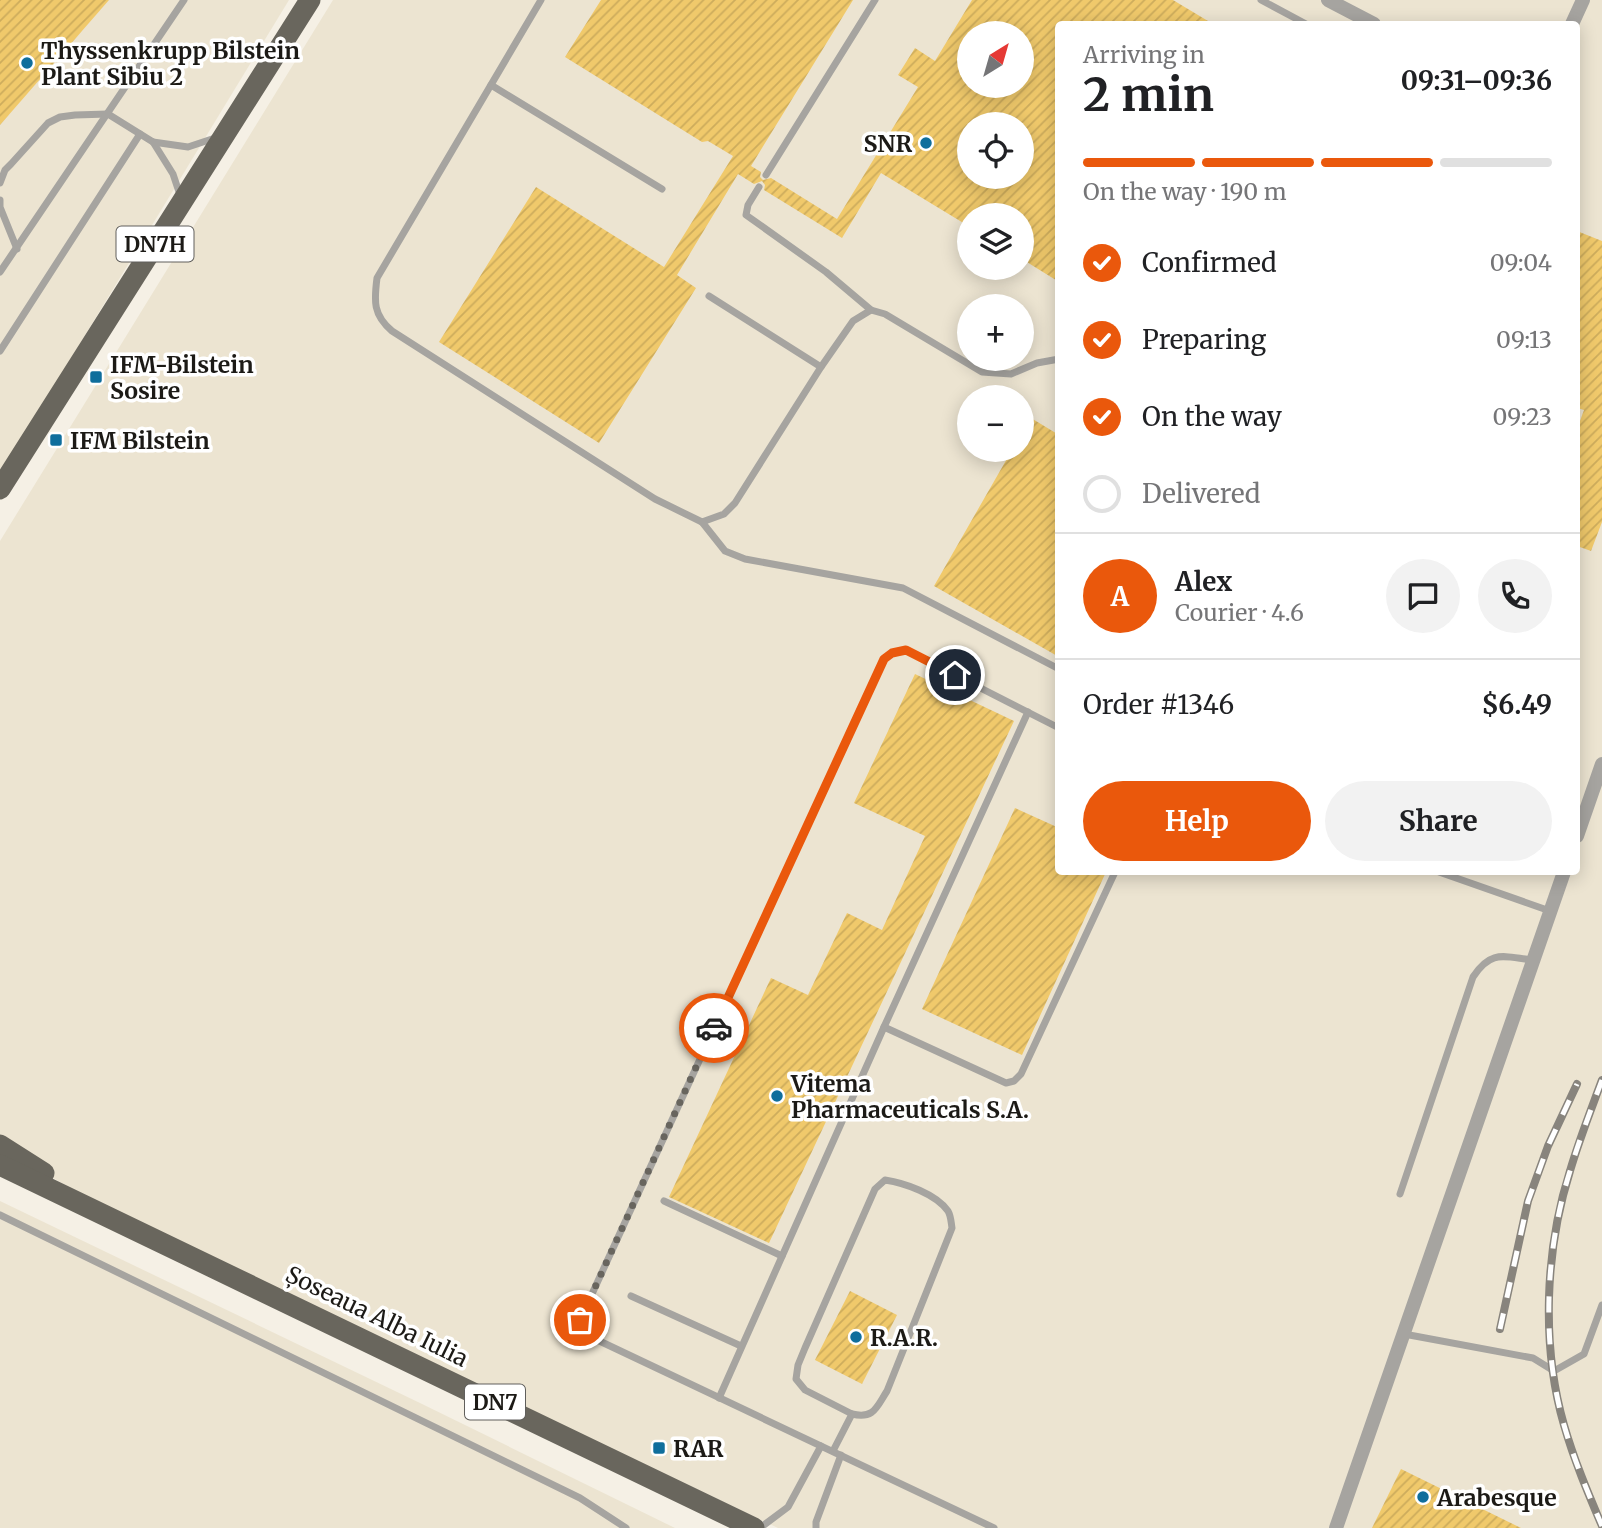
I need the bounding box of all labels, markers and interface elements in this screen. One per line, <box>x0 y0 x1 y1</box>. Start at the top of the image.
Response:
north arrow <box>957 21 1034 98</box>
map controls <box>957 21 1034 462</box>
place label: Thyssenkrupp Bilstein Plant Sibiu 2 <box>41 36 300 91</box>
text: Arriving in <box>1083 40 1205 69</box>
marker: Thyssenkrupp Bilstein Plant Sibiu 2 <box>19 55 35 71</box>
text: 09:31–09:36 <box>1401 64 1552 97</box>
text: 2 min <box>1083 66 1214 124</box>
button: locate <box>957 112 1034 189</box>
place label: SNR <box>863 129 912 158</box>
marker: SNR <box>918 135 934 151</box>
text: On the way · 190 m <box>1083 177 1287 206</box>
button: layers <box>957 203 1034 280</box>
road number: DN7H <box>116 226 194 262</box>
icon: check <box>1083 244 1121 282</box>
text: Confirmed <box>1142 246 1277 279</box>
text: 09:04 <box>1490 248 1552 277</box>
button: + <box>957 294 1034 371</box>
icon: check <box>1083 321 1121 359</box>
text: Preparing <box>1142 323 1266 356</box>
text: 09:13 <box>1496 325 1552 354</box>
place label: IFM-Bilstein Sosire <box>110 350 254 405</box>
marker: IFM-Bilstein Sosire <box>88 369 104 385</box>
button: − <box>957 385 1034 462</box>
icon: check <box>1083 398 1121 436</box>
text: On the way <box>1142 400 1282 433</box>
text: 09:23 <box>1492 402 1552 431</box>
place label: IFM Bilstein <box>70 426 210 455</box>
marker: IFM Bilstein <box>48 432 64 448</box>
text: Delivered <box>1142 477 1261 510</box>
button: chat <box>1386 559 1460 633</box>
button: phone <box>1478 559 1552 633</box>
text: Alex <box>1175 565 1232 598</box>
text: A <box>1111 580 1129 613</box>
text: Courier · 4.6 <box>1175 598 1304 627</box>
pin <box>925 645 985 705</box>
icon: home <box>936 656 974 694</box>
text: Order #1346 <box>1083 688 1234 721</box>
text: $6.49 <box>1481 688 1552 721</box>
button: Help <box>1083 781 1311 861</box>
button: Share <box>1325 781 1552 861</box>
courier <box>679 993 749 1063</box>
icon: car <box>695 1009 733 1047</box>
place label: Vitema Pharmaceuticals S.A. <box>790 1069 1029 1124</box>
marker: Vitema Pharmaceuticals S.A. <box>769 1088 785 1104</box>
street label: Șoseaua Alba Iulia <box>281 1259 473 1373</box>
pin <box>550 1290 610 1350</box>
icon: bag <box>561 1301 599 1339</box>
place label: R.A.R. <box>870 1323 938 1352</box>
marker: R.A.R. <box>848 1329 864 1345</box>
road number: DN7 <box>465 1384 525 1420</box>
place label: RAR <box>673 1434 724 1463</box>
marker: RAR <box>651 1440 667 1456</box>
place label: Arabesque <box>1436 1483 1557 1512</box>
marker: Arabesque <box>1415 1489 1431 1505</box>

